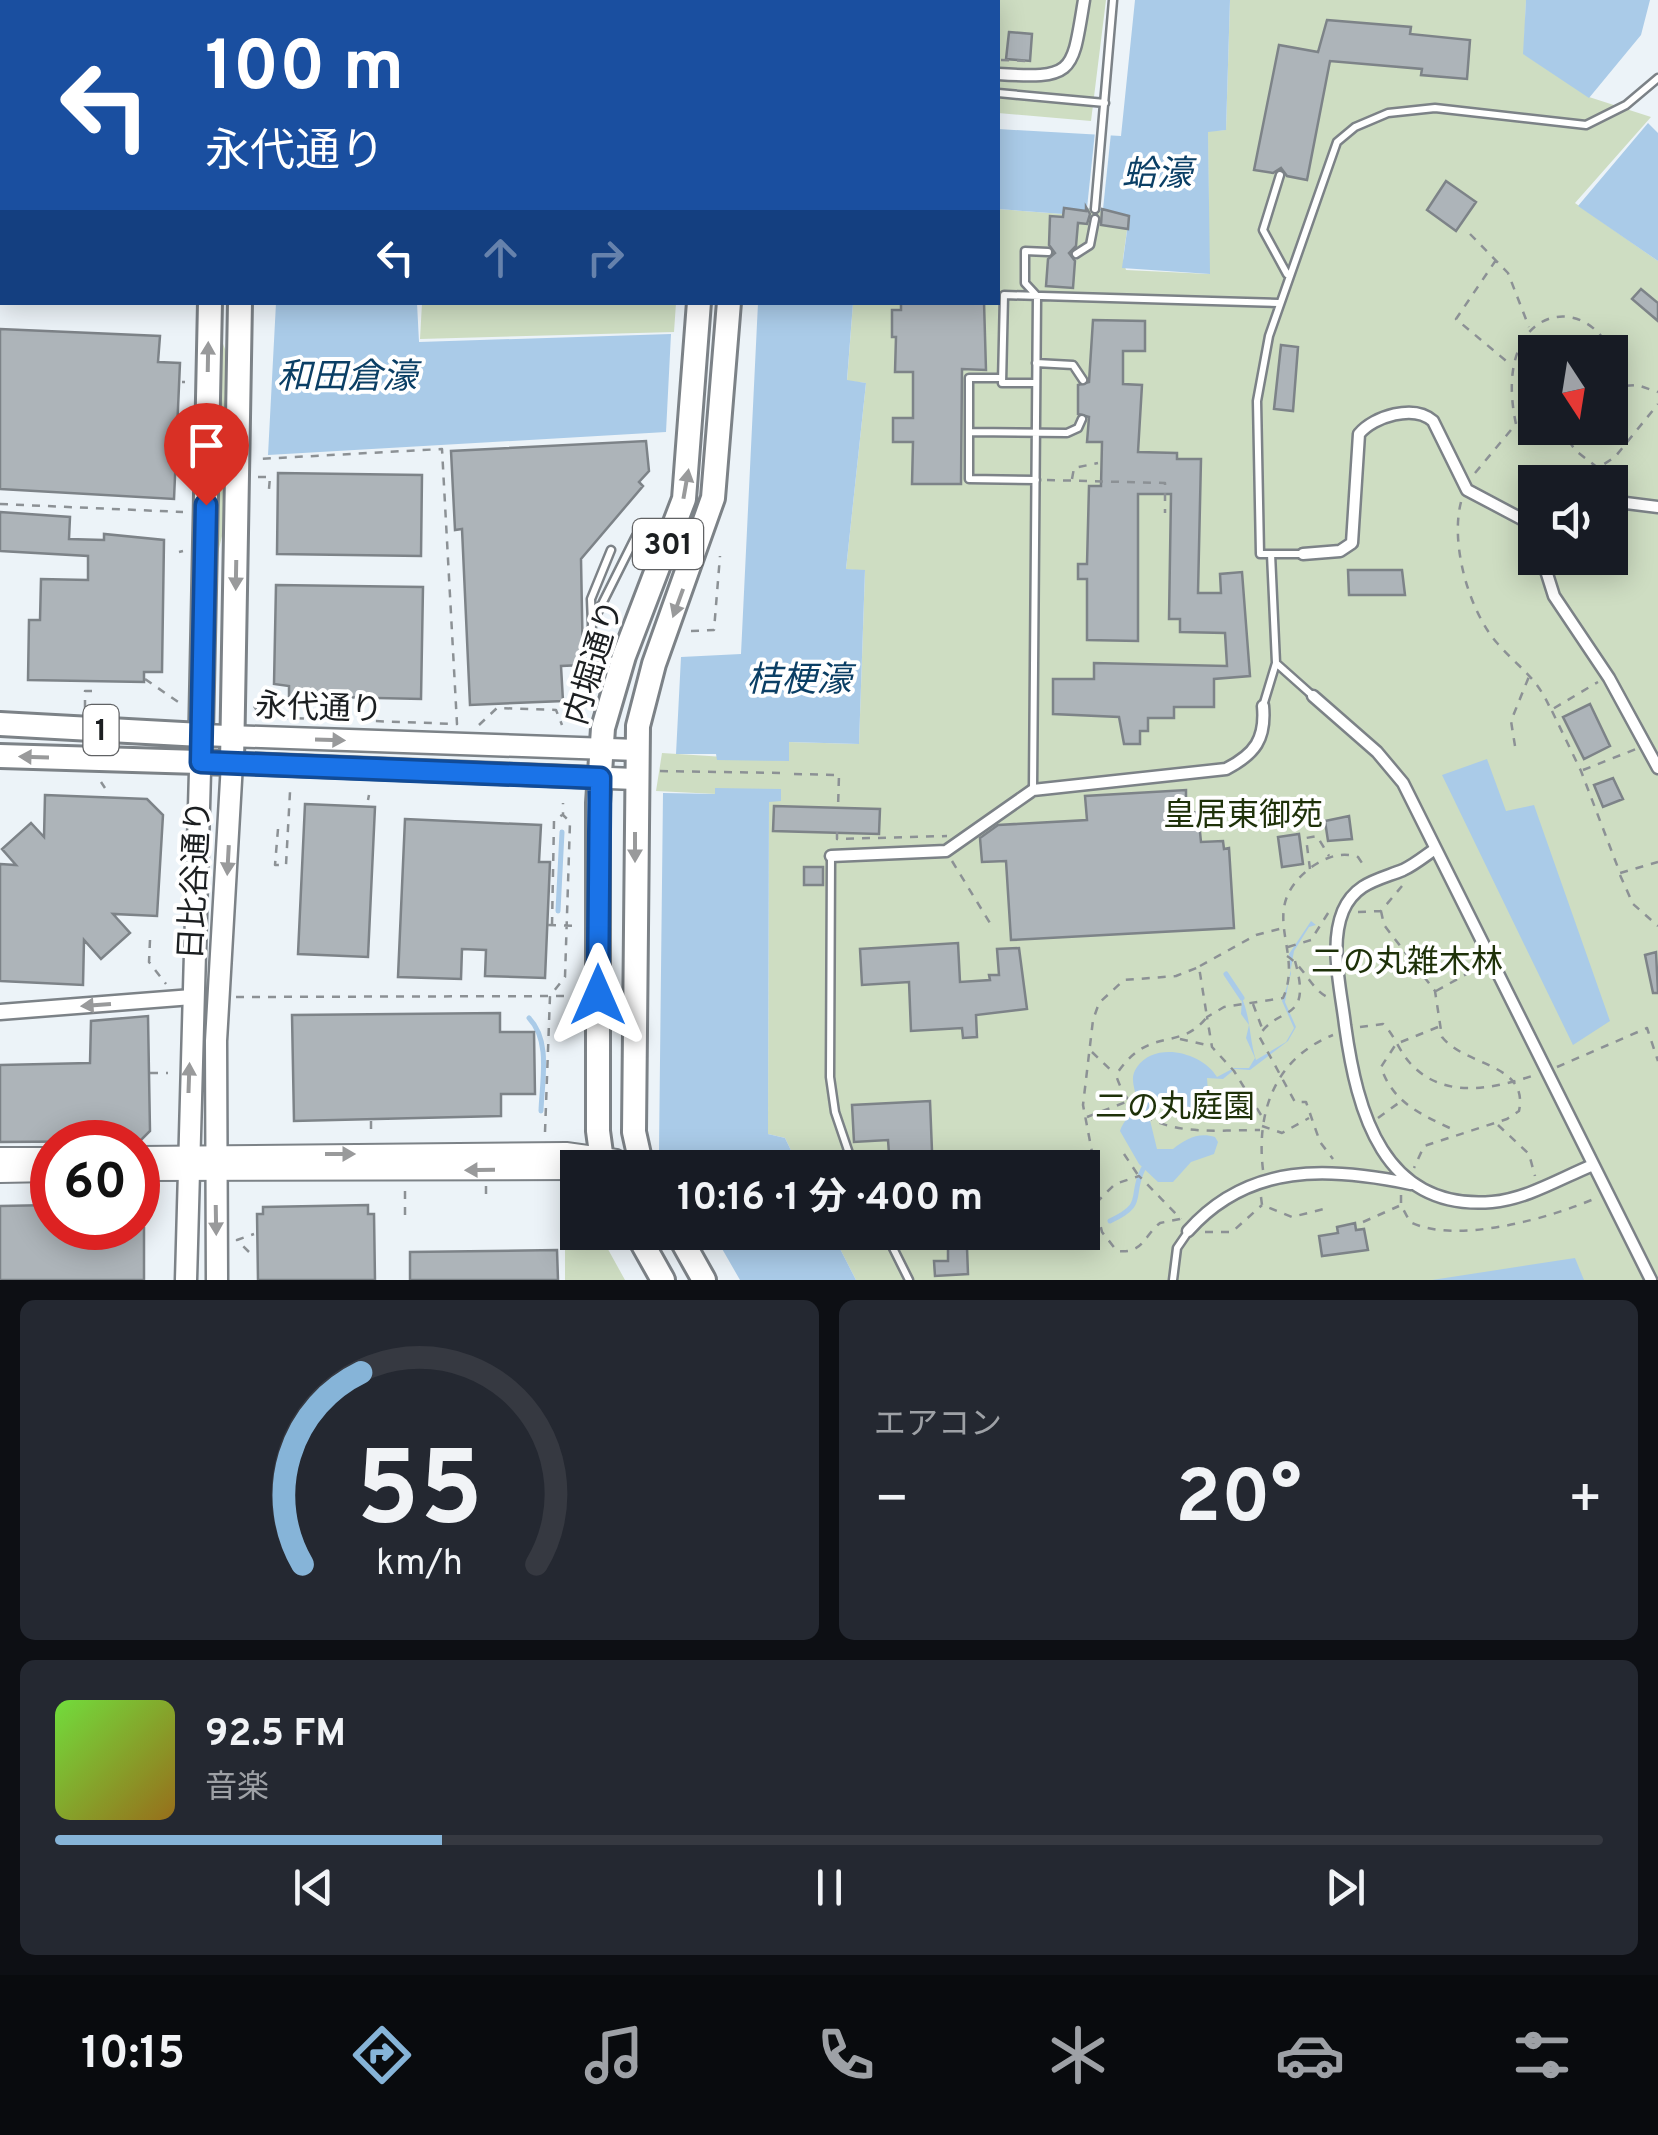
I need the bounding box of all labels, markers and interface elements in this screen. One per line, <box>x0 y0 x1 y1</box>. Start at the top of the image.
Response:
text: 100 m <box>205 26 404 115</box>
icon: left <box>40 40 170 170</box>
text: 永代通り <box>205 125 385 182</box>
water label: 蛤濠 <box>1122 154 1197 198</box>
icon: left <box>368 230 423 285</box>
icon: ahead <box>473 230 528 285</box>
icon: right <box>578 230 633 285</box>
north arrow <box>1518 335 1628 445</box>
map controls <box>1518 335 1628 575</box>
one-way arrow <box>201 341 217 373</box>
water label: 和田倉濠 <box>277 357 422 401</box>
pin <box>164 403 249 506</box>
icon: arrive <box>179 418 234 473</box>
button: sound <box>1518 465 1628 575</box>
one-way arrow <box>679 468 694 500</box>
road number: 301 <box>633 519 703 569</box>
one-way arrow <box>227 560 243 592</box>
one-way arrow <box>670 589 685 619</box>
street label: 内堀通り <box>558 596 634 730</box>
water label: 桔梗濠 <box>746 660 856 704</box>
street label: 永代通り <box>254 688 384 732</box>
road number: 1 <box>84 705 118 755</box>
one-way arrow <box>315 732 347 748</box>
one-way arrow <box>17 749 49 765</box>
park label: 皇居東御苑 <box>1163 797 1323 837</box>
street label: 日比谷通り <box>173 799 221 961</box>
one-way arrow <box>627 832 643 864</box>
one-way arrow <box>220 845 236 877</box>
position arrow <box>546 943 650 1047</box>
park label: 二の丸雑木林 <box>1311 944 1503 984</box>
one-way arrow <box>80 997 112 1013</box>
one-way arrow <box>181 1061 197 1093</box>
park label: 二の丸庭園 <box>1095 1089 1255 1129</box>
speed limit sign: 60 <box>30 1120 160 1250</box>
one-way arrow <box>324 1146 356 1162</box>
one-way arrow <box>464 1162 496 1178</box>
text: 10:16 · 1 分 · 400 m <box>677 1175 983 1224</box>
one-way arrow <box>208 1204 224 1236</box>
text: エアコン <box>874 1406 1002 1446</box>
text: 55 <box>356 1430 483 1562</box>
text: 20° <box>1175 1454 1302 1549</box>
text: − <box>874 1467 909 1537</box>
text: + <box>1568 1467 1603 1537</box>
text: km/h <box>376 1542 463 1588</box>
text: 92.5 FM <box>205 1711 346 1760</box>
text: 音楽 <box>205 1769 269 1809</box>
icon: previous <box>286 1860 341 1915</box>
icon: pause <box>802 1860 857 1915</box>
icon: next <box>1318 1860 1373 1915</box>
icon: directions <box>347 2020 417 2090</box>
icon: music <box>579 2020 649 2090</box>
icon: phone <box>811 2020 881 2090</box>
icon: climate <box>1043 2020 1113 2090</box>
icon: car <box>1275 2020 1345 2090</box>
icon: filters <box>1507 2020 1577 2090</box>
text: 10:15 <box>81 2027 185 2084</box>

